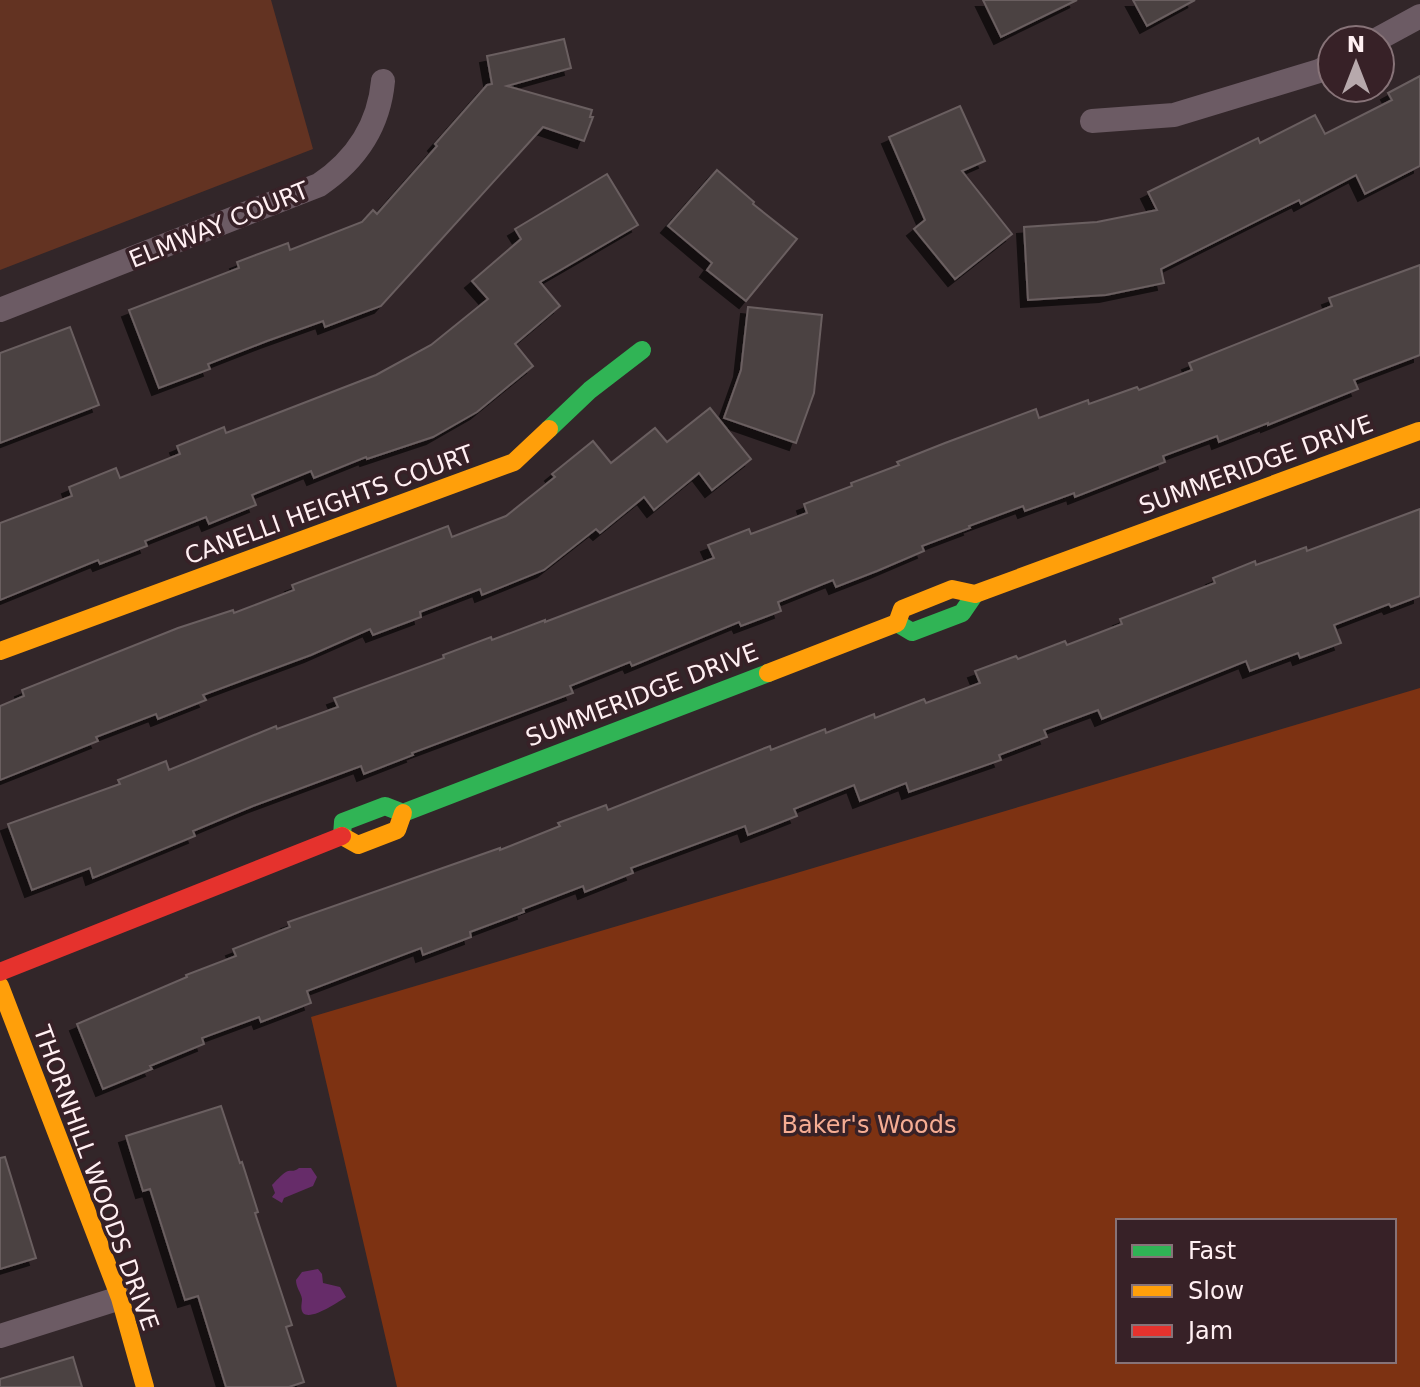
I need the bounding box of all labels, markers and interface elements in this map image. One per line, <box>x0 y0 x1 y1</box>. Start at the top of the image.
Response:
north arrow <box>1316 24 1396 104</box>
text: N <box>1347 32 1365 57</box>
street label: ELMWAY COURT <box>125 176 313 274</box>
street label: SUMMERIDGE DRIVE <box>1135 410 1377 520</box>
street label: CANELLI HEIGHTS COURT <box>181 440 477 570</box>
street label: SUMMERIDGE DRIVE <box>522 638 762 752</box>
street label: THORNHILL WOODS DRIVE <box>27 1021 164 1334</box>
park label: Baker's Woods <box>781 1111 957 1139</box>
legend <box>1116 1219 1396 1363</box>
text: Fast <box>1188 1237 1236 1265</box>
text: Slow <box>1188 1277 1244 1305</box>
text: Jam <box>1186 1317 1233 1345</box>

